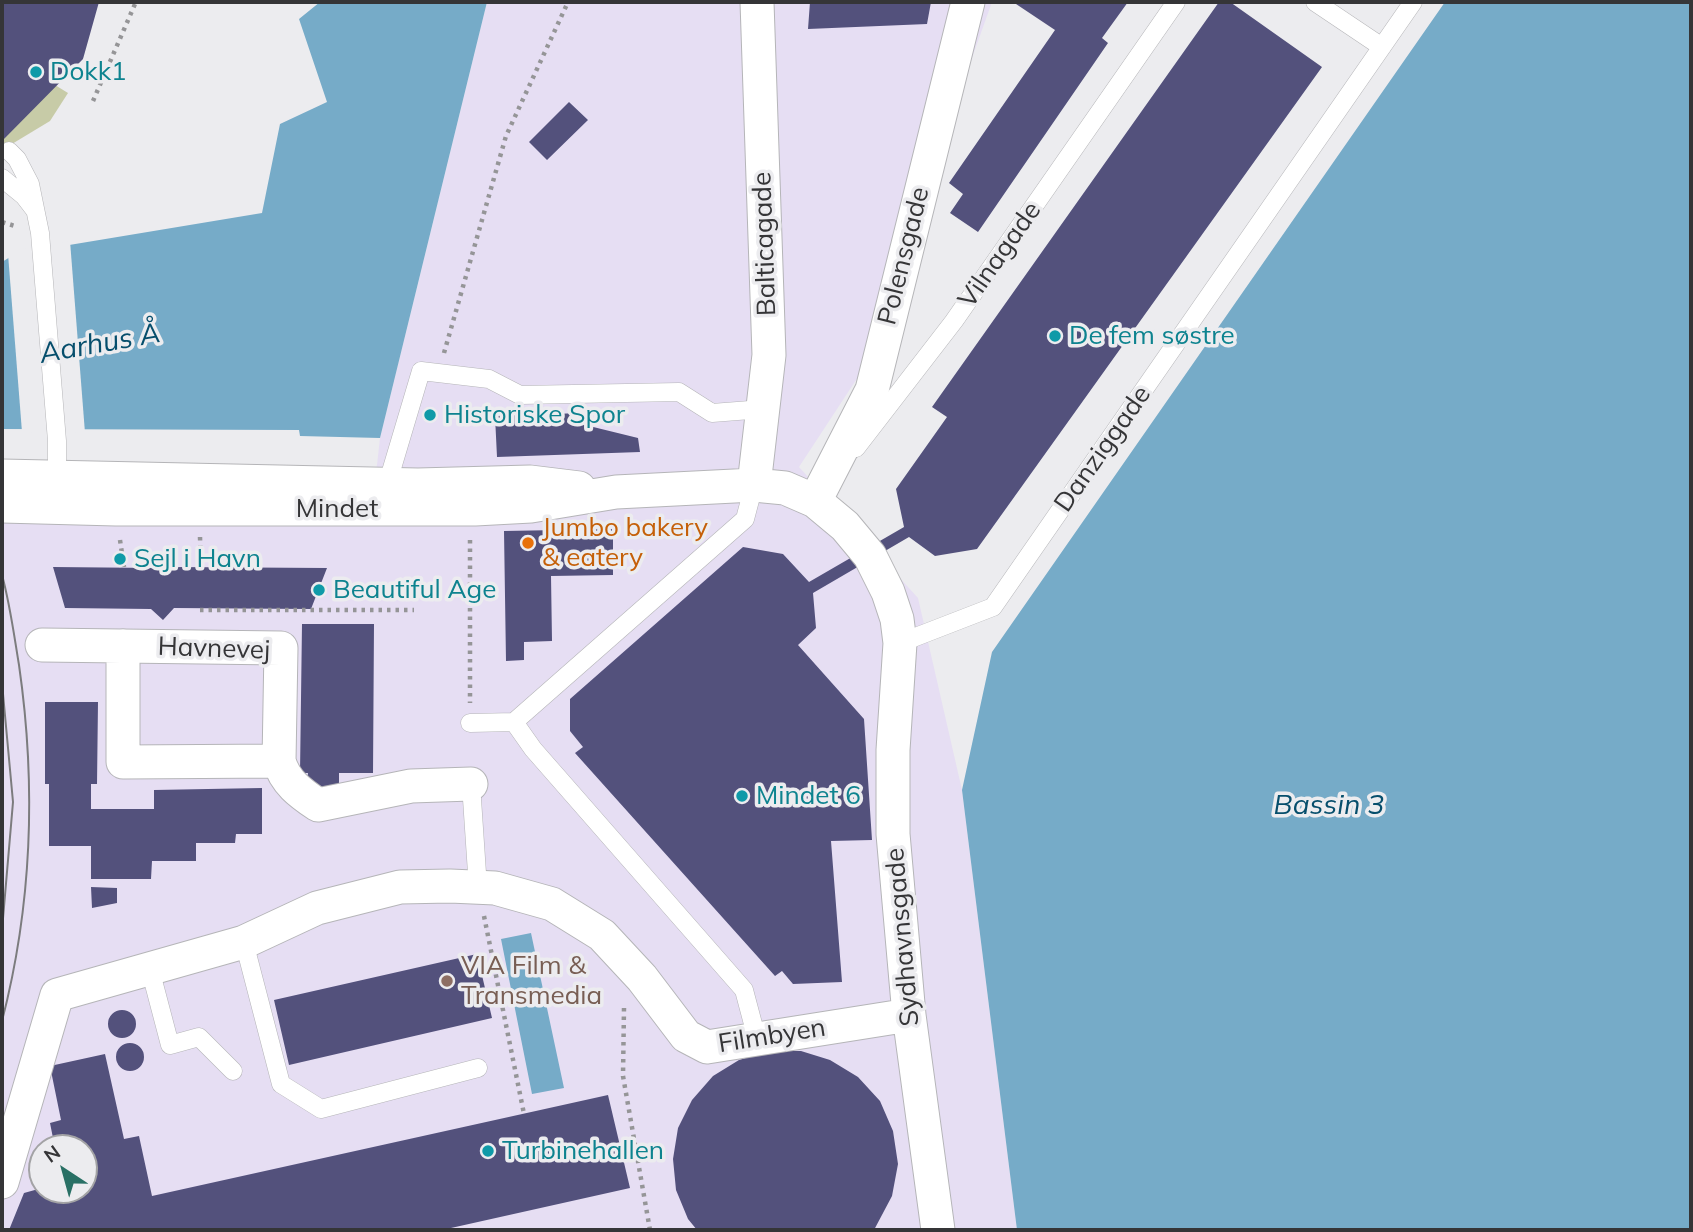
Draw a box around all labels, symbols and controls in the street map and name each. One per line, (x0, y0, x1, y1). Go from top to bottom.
place label: Dokk1 (50, 56, 127, 88)
marker: Dokk1 (28, 64, 44, 80)
street label: Balticagade (747, 171, 783, 317)
street label: Polensgade (872, 184, 936, 328)
street label: Vilnagade (952, 196, 1048, 314)
water label: Aarhus Å (37, 317, 163, 371)
place label: De fem søstre (1069, 320, 1235, 352)
marker: De fem søstre (1047, 328, 1063, 344)
street label: Danziggade (1048, 380, 1158, 518)
place label: Historiske Spor (444, 399, 625, 431)
marker: Historiske Spor (422, 407, 438, 423)
street label: Mindet (296, 493, 378, 525)
place label: Jumbo bakery & eatery (542, 512, 708, 574)
marker: Jumbo bakery & eatery (520, 535, 536, 551)
place label: Sejl i Havn (134, 543, 261, 575)
marker: Sejl i Havn (112, 551, 128, 567)
place label: Beautiful Age (333, 574, 496, 606)
marker: Beautiful Age (311, 582, 327, 598)
street label: Havnevej (157, 631, 271, 667)
place label: Mindet 6 (756, 780, 861, 812)
marker: Mindet 6 (734, 788, 750, 804)
water label: Bassin 3 (1274, 789, 1384, 823)
street label: Sydhavnsgade (880, 847, 926, 1027)
place label: VIA Film & Transmedia (461, 950, 602, 1012)
marker: VIA Film & Transmedia (439, 973, 455, 989)
street label: Filmbyen (716, 1012, 828, 1060)
north arrow (28, 1134, 98, 1204)
place label: Turbinehallen (502, 1135, 664, 1167)
text: N (39, 1140, 65, 1168)
marker: Turbinehallen (480, 1143, 496, 1159)

